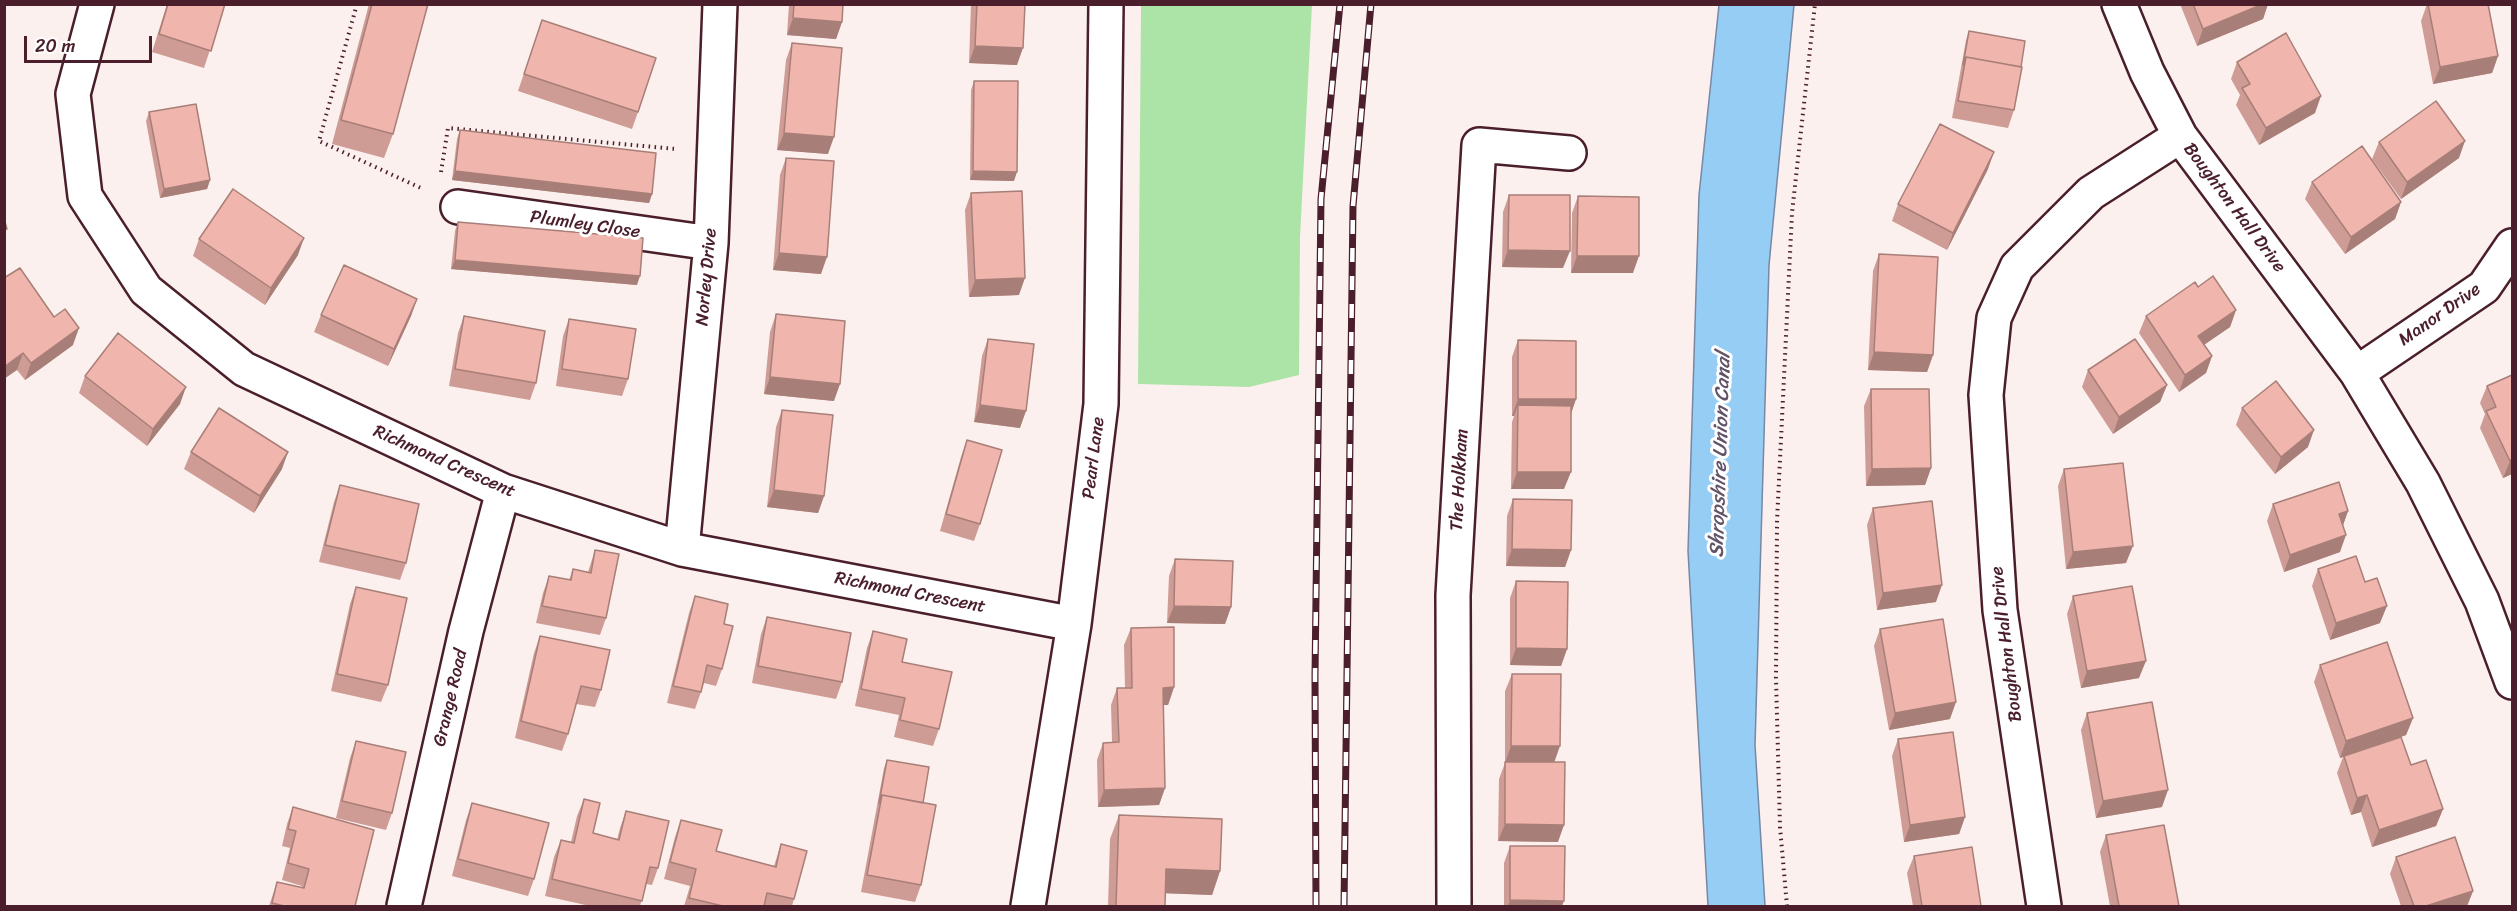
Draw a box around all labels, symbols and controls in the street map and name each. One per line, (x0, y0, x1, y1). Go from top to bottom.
scale bar (27, 24, 154, 62)
text: 20 m (35, 30, 75, 62)
street label: Boughton Hall Drive (2178, 139, 2290, 277)
street label: Plumley Close (529, 207, 641, 243)
street label: Norley Drive (692, 227, 722, 327)
street label: Manor Drive (2395, 279, 2485, 351)
water label: Shropshire Union Canal (1705, 352, 1737, 558)
street label: Pearl Lane (1078, 416, 1110, 500)
street label: Richmond Crescent (370, 421, 518, 503)
street label: The Holkham (1447, 428, 1473, 532)
street label: Boughton Hall Drive (1987, 565, 2027, 723)
street label: Richmond Crescent (833, 568, 987, 618)
street label: Grange Road (429, 647, 473, 749)

